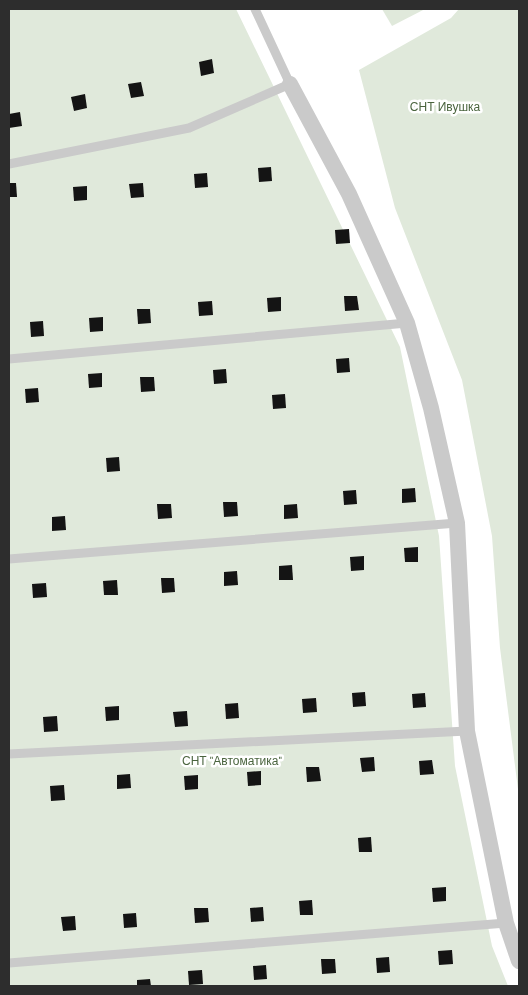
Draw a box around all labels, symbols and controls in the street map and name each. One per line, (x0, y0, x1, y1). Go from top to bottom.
park label: СНТ Ивушка (410, 99, 481, 115)
park label: СНТ "Автоматика" (182, 753, 283, 769)

